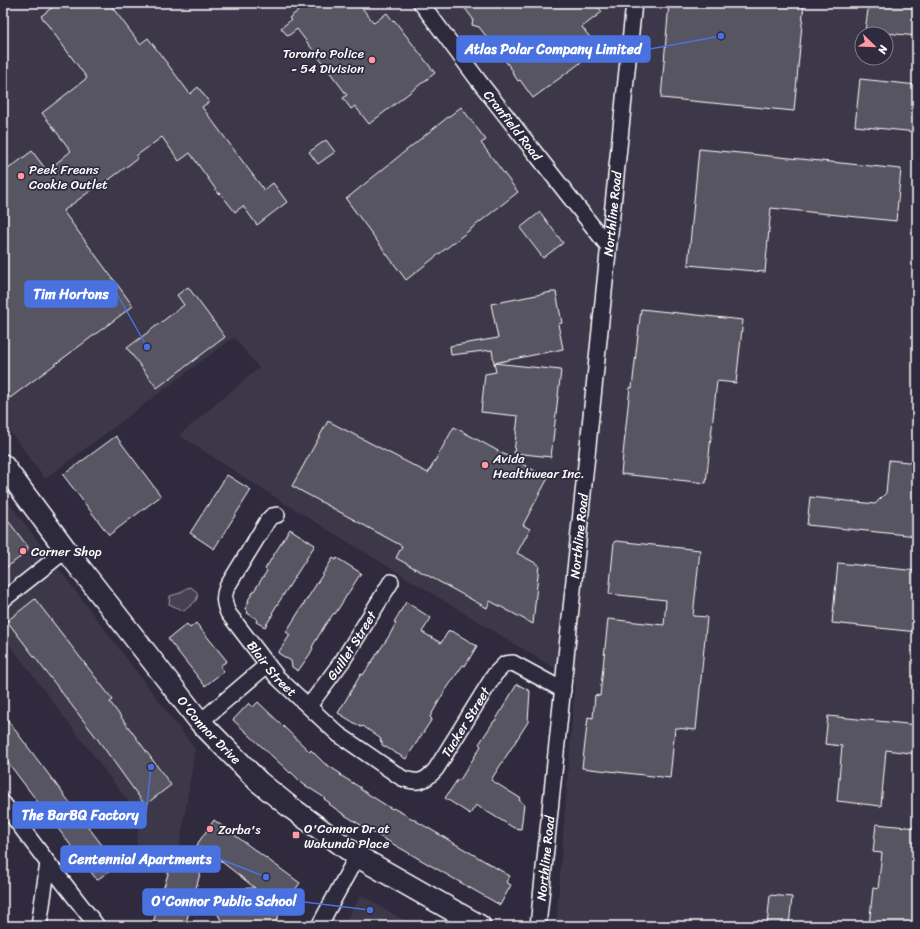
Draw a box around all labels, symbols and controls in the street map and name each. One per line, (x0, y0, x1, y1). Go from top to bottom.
north arrow (854, 26, 894, 66)
callout: Atlas Polar Company Limited (457, 36, 650, 62)
text: Atlas Polar Company Limited (464, 37, 643, 62)
place label: Toronto Police - 54 Division (283, 42, 364, 80)
text: N (872, 42, 893, 57)
marker: Toronto Police - 54 Division (367, 55, 377, 65)
street label: Cranfield Road (478, 85, 549, 167)
place label: Peek Freans Cookie Outlet (29, 158, 108, 196)
street label: Northline Road (597, 169, 629, 258)
marker: Peek Freans Cookie Outlet (16, 171, 26, 181)
callout: Tim Hortons (25, 281, 117, 307)
text: Tim Hortons (33, 282, 109, 307)
place label: Avida Healthwear Inc. (492, 447, 585, 485)
marker: Avida Healthwear Inc. (480, 460, 490, 470)
street label: Northline Road (563, 491, 595, 580)
place label: Corner Shop (31, 540, 102, 563)
marker: Corner Shop (18, 546, 28, 556)
street label: Guillet Street (321, 606, 383, 685)
street label: Blair Street (241, 636, 303, 703)
street label: Tucker Street (435, 682, 497, 762)
street label: O'Connor Drive (171, 691, 247, 770)
callout: The BarBQ Factory (13, 802, 146, 828)
text: The BarBQ Factory (21, 803, 139, 828)
street label: Northline Road (530, 814, 562, 902)
place label: O'Connor Dr at Wakunda Place (304, 817, 390, 855)
place label: Zorba's (218, 818, 261, 841)
marker: Zorba's (205, 824, 215, 834)
marker: O'Connor Dr at Wakunda Place (291, 830, 301, 840)
callout: Centennial Apartments (61, 846, 220, 872)
text: Centennial Apartments (68, 847, 212, 872)
callout: O'Connor Public School (143, 889, 304, 915)
text: O'Connor Public School (150, 889, 298, 914)

